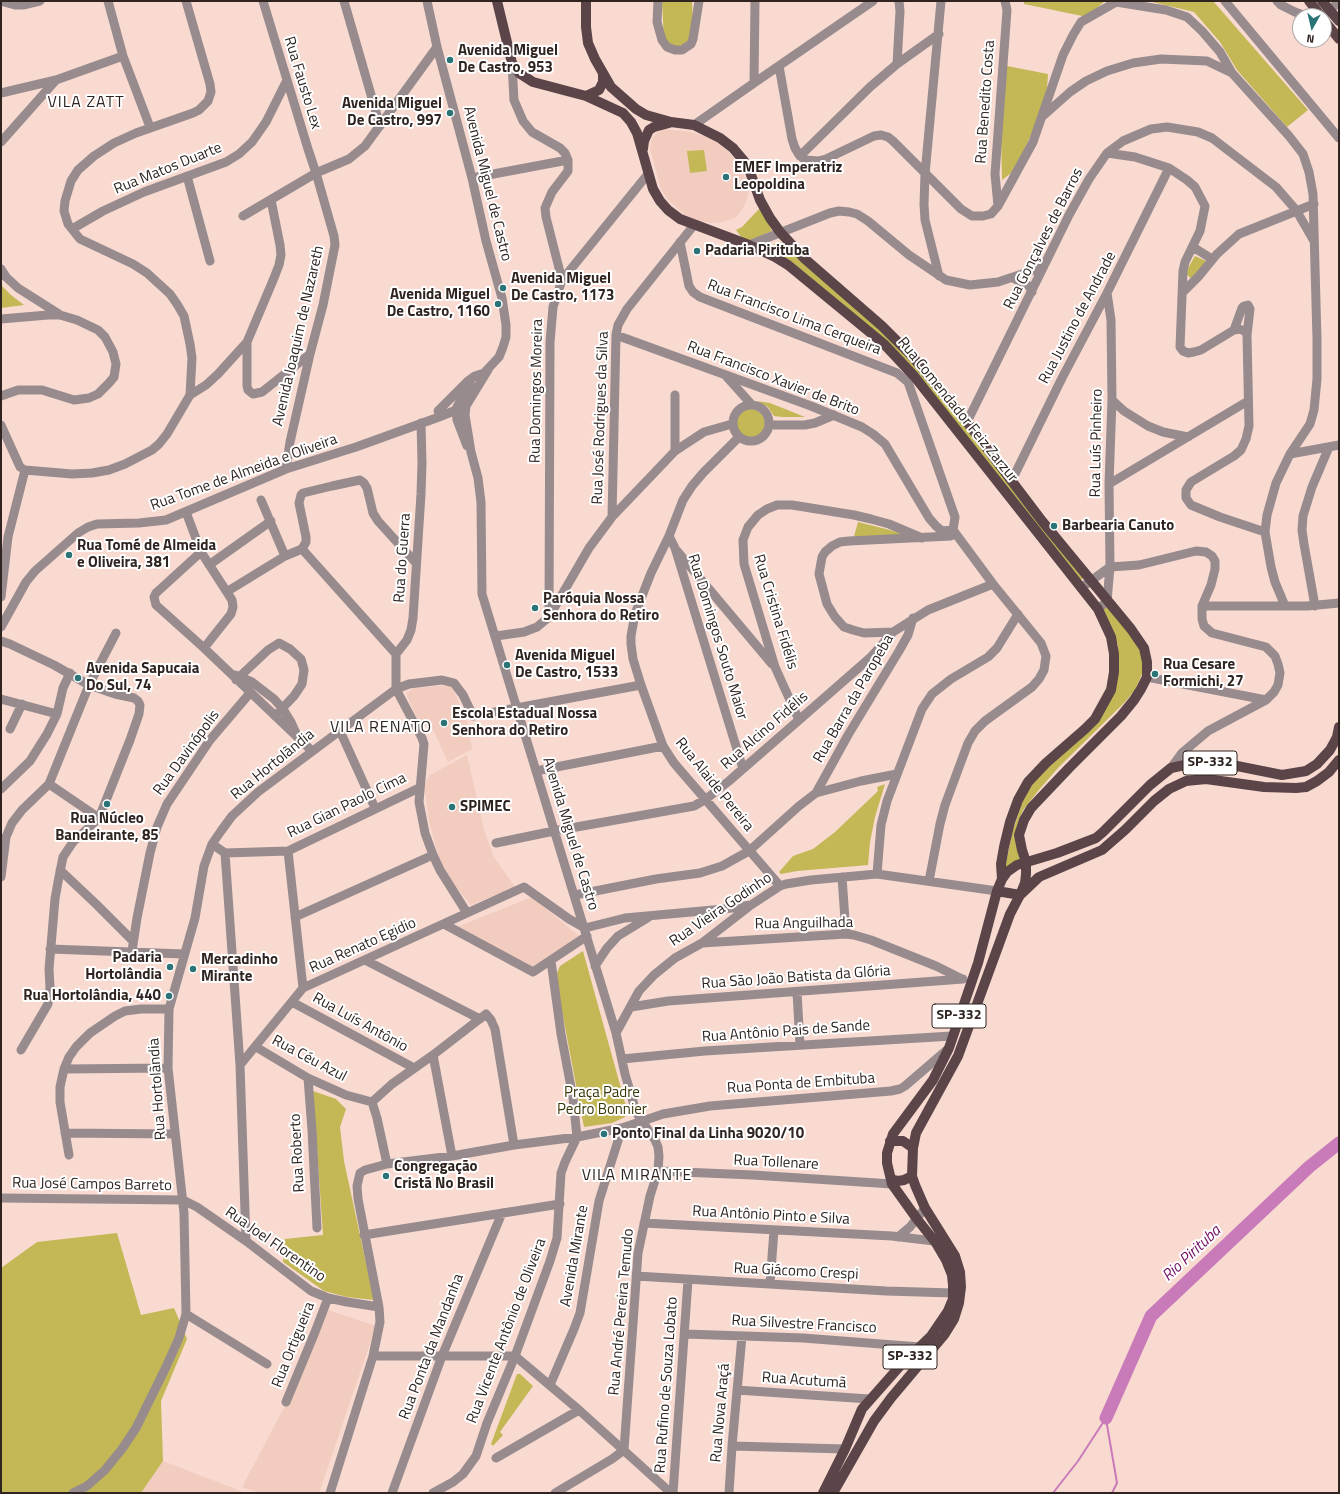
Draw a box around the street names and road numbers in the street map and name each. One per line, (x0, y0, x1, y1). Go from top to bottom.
street label: Rua Fausto Lex (279, 35, 325, 131)
street label: Rua Benedito Costa (973, 40, 999, 164)
street label: Avenida Miguel de Castro (459, 105, 515, 263)
street label: Rua Matos Duarte (111, 139, 225, 199)
street label: Rua Gonçalves de Barros (1000, 165, 1088, 313)
street label: Avenida Joaquim de Nazareth (269, 244, 329, 428)
street label: Rua Justino de Andrade (1036, 249, 1120, 387)
street label: Rua Francisco Lima Cerqueira (705, 277, 883, 359)
street label: Rua Domingos Moreira (527, 319, 547, 463)
street label: Rua José Rodrigues da Silva (589, 331, 613, 505)
street label: Rua Comendador Feiz Zarzur (893, 334, 1021, 486)
street label: Rua Francisco Xavier de Brito (684, 338, 862, 420)
street label: Rua Luís Pinheiro (1087, 388, 1107, 498)
street label: Rua Tome de Almeida e Oliveira (148, 431, 340, 515)
street label: Rua do Guerra (391, 513, 415, 603)
street label: Rua Domingos Souto Maior (683, 552, 751, 722)
street label: Rua Cristina Fidélis (749, 552, 801, 672)
street label: Rua Barra da Paropeba (810, 632, 898, 766)
street label: Rua Alcino Fidélis (718, 688, 812, 774)
street label: Rua Davinópolis (150, 707, 224, 799)
street label: Rua Hortolãndia (228, 726, 318, 804)
street label: Rua Alaide Pereira (671, 735, 757, 835)
road number: SP-332 (1183, 751, 1237, 775)
street label: Avenida Miguel de Castro (538, 755, 602, 913)
street label: Rua Gian Paolo Cima (285, 769, 409, 843)
street label: Rua Vieira Godinho (667, 869, 775, 951)
street label: Rua Renato Egidio (307, 914, 419, 978)
street label: Rua Anguilhada (755, 914, 853, 934)
street label: Rua São João Batista da Glória (701, 962, 891, 994)
street label: Rua Luís Antônio (309, 989, 411, 1057)
road number: SP-332 (932, 1004, 986, 1028)
street label: Rua Antônio Pais de Sande (701, 1017, 871, 1047)
street label: Rua Céu Azul (269, 1032, 349, 1086)
street label: Rua Hortolãndia (145, 1037, 171, 1141)
street label: Rua Ponta de Embituba (726, 1070, 876, 1098)
street label: Rua Roberto (287, 1113, 309, 1193)
street label: Rua Tollenare (733, 1152, 819, 1174)
street label: Rua José Campos Barreto (12, 1175, 172, 1195)
street label: Rua Antônio Pinto e Silva (692, 1203, 850, 1229)
street label: Rua Joel Florentino (221, 1204, 329, 1286)
street label: Avenida Mirante (557, 1204, 593, 1308)
street label: Rua André Pereira Temudo (606, 1228, 638, 1396)
street label: Rua Vicente Antônio de Oliveira (463, 1236, 551, 1426)
street label: Rua Giácomo Crespi (733, 1260, 859, 1284)
street label: Rua Ponta da Mandanha (396, 1272, 468, 1422)
street label: Rua Rufino de Souza Lobato (652, 1296, 682, 1474)
street label: Rua Ortigueira (269, 1300, 319, 1390)
street label: Rua Silvestre Francisco (731, 1312, 877, 1338)
road number: SP-332 (883, 1345, 937, 1369)
street label: Rua Nova Araçá (708, 1363, 734, 1463)
street label: Rua Acutumã (761, 1369, 847, 1393)

